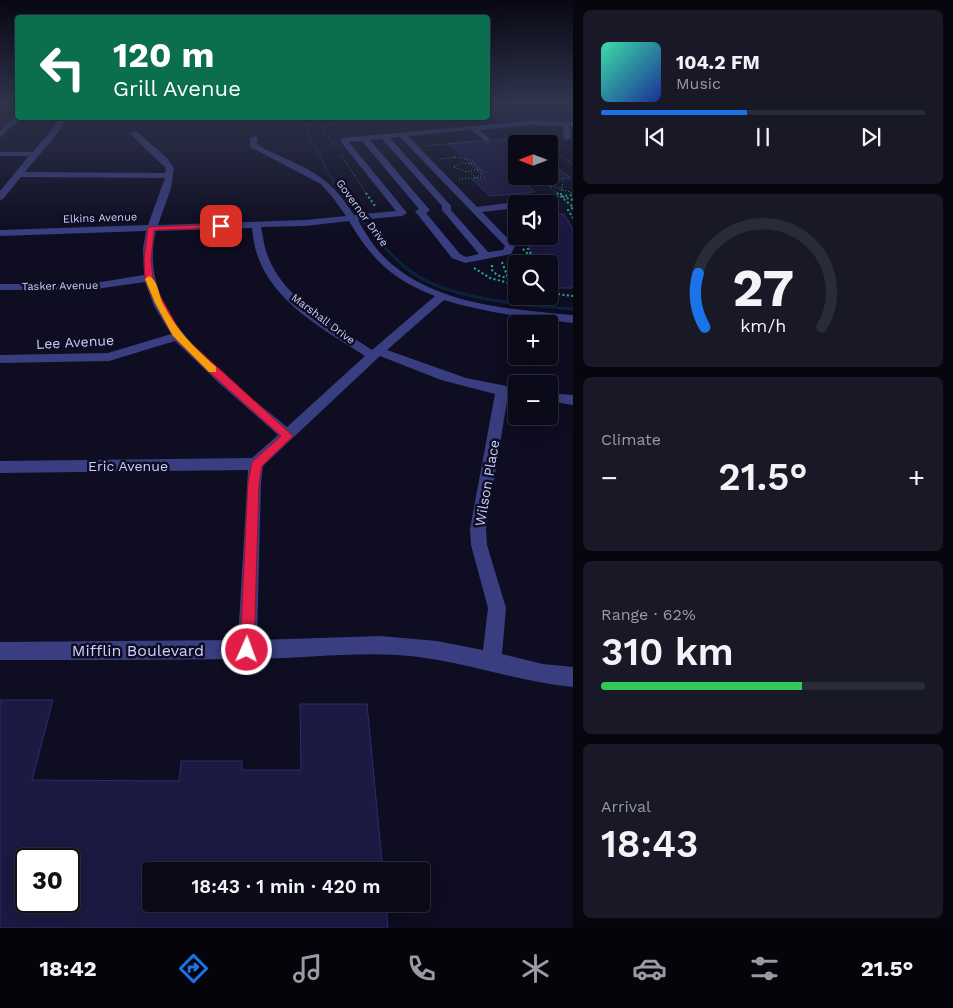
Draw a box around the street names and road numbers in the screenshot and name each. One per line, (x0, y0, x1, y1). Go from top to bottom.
street label: Governor Drive (333, 177, 391, 249)
street label: Elkins Avenue (63, 210, 137, 226)
street label: Tasker Avenue (22, 279, 98, 293)
street label: Marshall Drive (289, 291, 357, 347)
street label: Lee Avenue (36, 332, 114, 352)
street label: Wilson Place (472, 439, 502, 527)
street label: Eric Avenue (88, 458, 168, 474)
street label: Mifflin Boulevard (72, 641, 204, 660)

